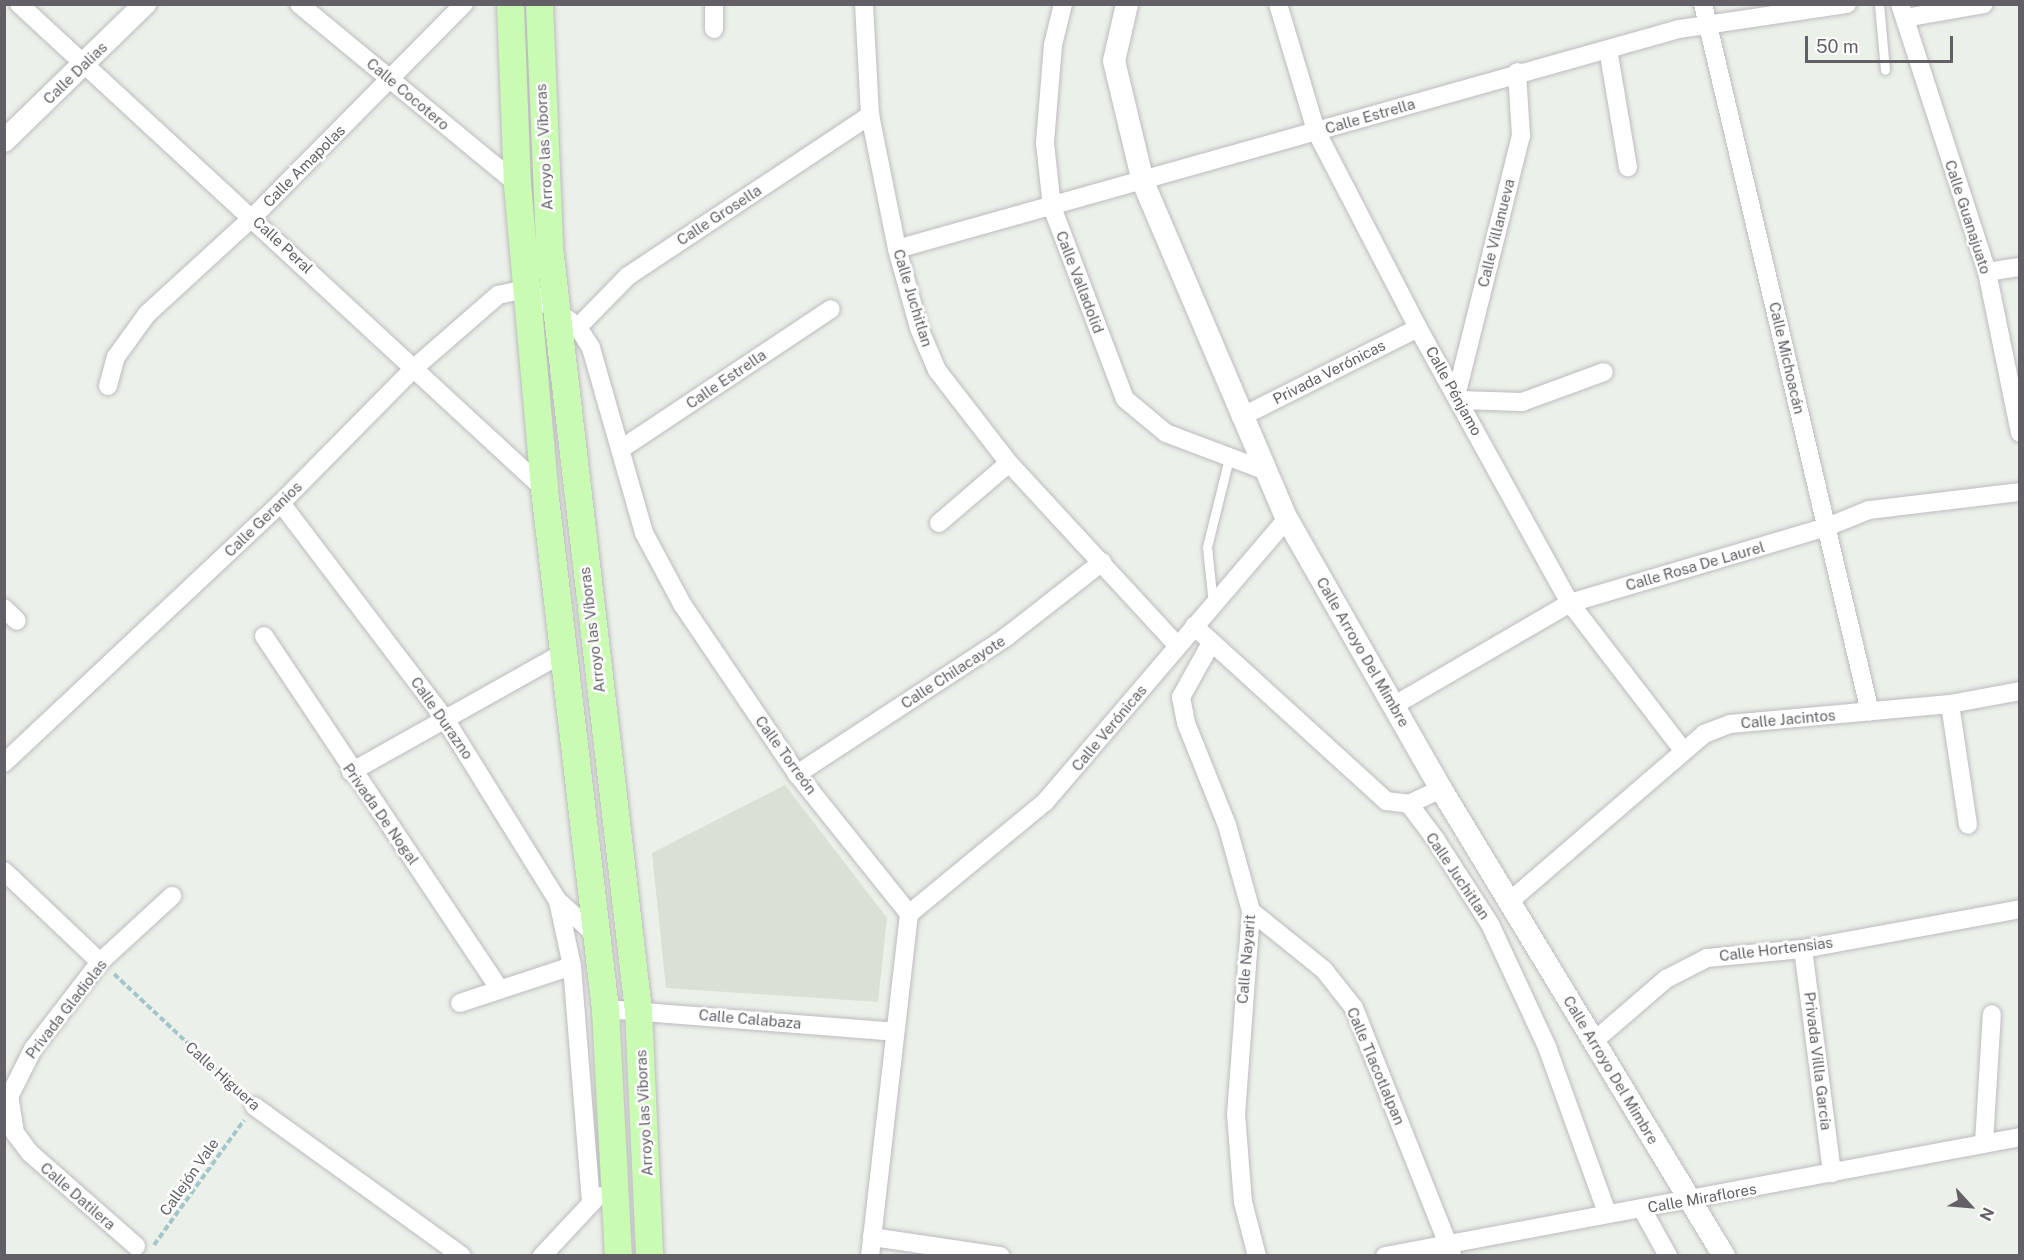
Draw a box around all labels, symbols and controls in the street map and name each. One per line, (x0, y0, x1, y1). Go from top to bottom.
scale bar (1808, 24, 1956, 62)
text: 50 m (1816, 36, 1859, 57)
street label: Calle Dalias (39, 38, 111, 108)
street label: Calle Cocotero (363, 54, 453, 134)
street label: Arroyo las Víboras (532, 83, 556, 211)
street label: Calle Estrella (1323, 95, 1417, 137)
street label: Calle Amapolas (259, 121, 349, 211)
street label: Calle Guanajuato (1941, 158, 1995, 276)
street label: Calle Villanueva (1474, 177, 1518, 289)
street label: Calle Grosella (673, 181, 765, 249)
street label: Calle Peral (249, 213, 317, 277)
street label: Calle Valladolid (1052, 228, 1108, 336)
street label: Calle Juchitlan (890, 247, 936, 349)
street label: Calle Michoacán (1765, 300, 1809, 416)
street label: Privada Verónicas (1270, 336, 1388, 408)
street label: Calle Pénjamo (1422, 343, 1486, 439)
street label: Calle Estrella (682, 346, 770, 412)
street label: Calle Geranios (220, 477, 306, 561)
street label: Calle Rosa De Laurel (1623, 538, 1767, 594)
street label: Arroyo las Víboras (575, 566, 609, 694)
street label: Calle Arroyo Del Mimbre (1313, 574, 1413, 730)
street label: Calle Chilacayote (897, 632, 1009, 712)
street label: Calle Durazno (407, 673, 477, 763)
street label: Calle Verónicas (1068, 681, 1150, 775)
street label: Calle Jacintos (1740, 706, 1836, 732)
street label: Calle Torreón (751, 712, 821, 798)
street label: Privada De Nogal (339, 760, 423, 868)
street label: Calle Juchitlan (1422, 829, 1494, 923)
street label: Calle Nayarit (1233, 913, 1259, 1005)
street label: Calle Hortensias (1718, 933, 1834, 965)
street label: Privada Gladiolas (22, 956, 110, 1062)
street label: Privada Villla García (1801, 991, 1835, 1131)
street label: Calle Arroyo Del Mimbre (1559, 992, 1663, 1148)
street label: Calle Tlacotlalpan (1343, 1005, 1409, 1127)
street label: Calle Calabaza (698, 1006, 802, 1032)
street label: Calle Higuera (182, 1038, 264, 1114)
street label: Arroyo las Víboras (632, 1049, 656, 1177)
street label: Callejón Vale (156, 1135, 222, 1219)
street label: Calle Datilera (37, 1158, 119, 1234)
north arrow (1940, 1176, 2000, 1236)
street label: Calle Miraflores (1646, 1180, 1758, 1216)
text: N (1975, 1204, 1998, 1224)

